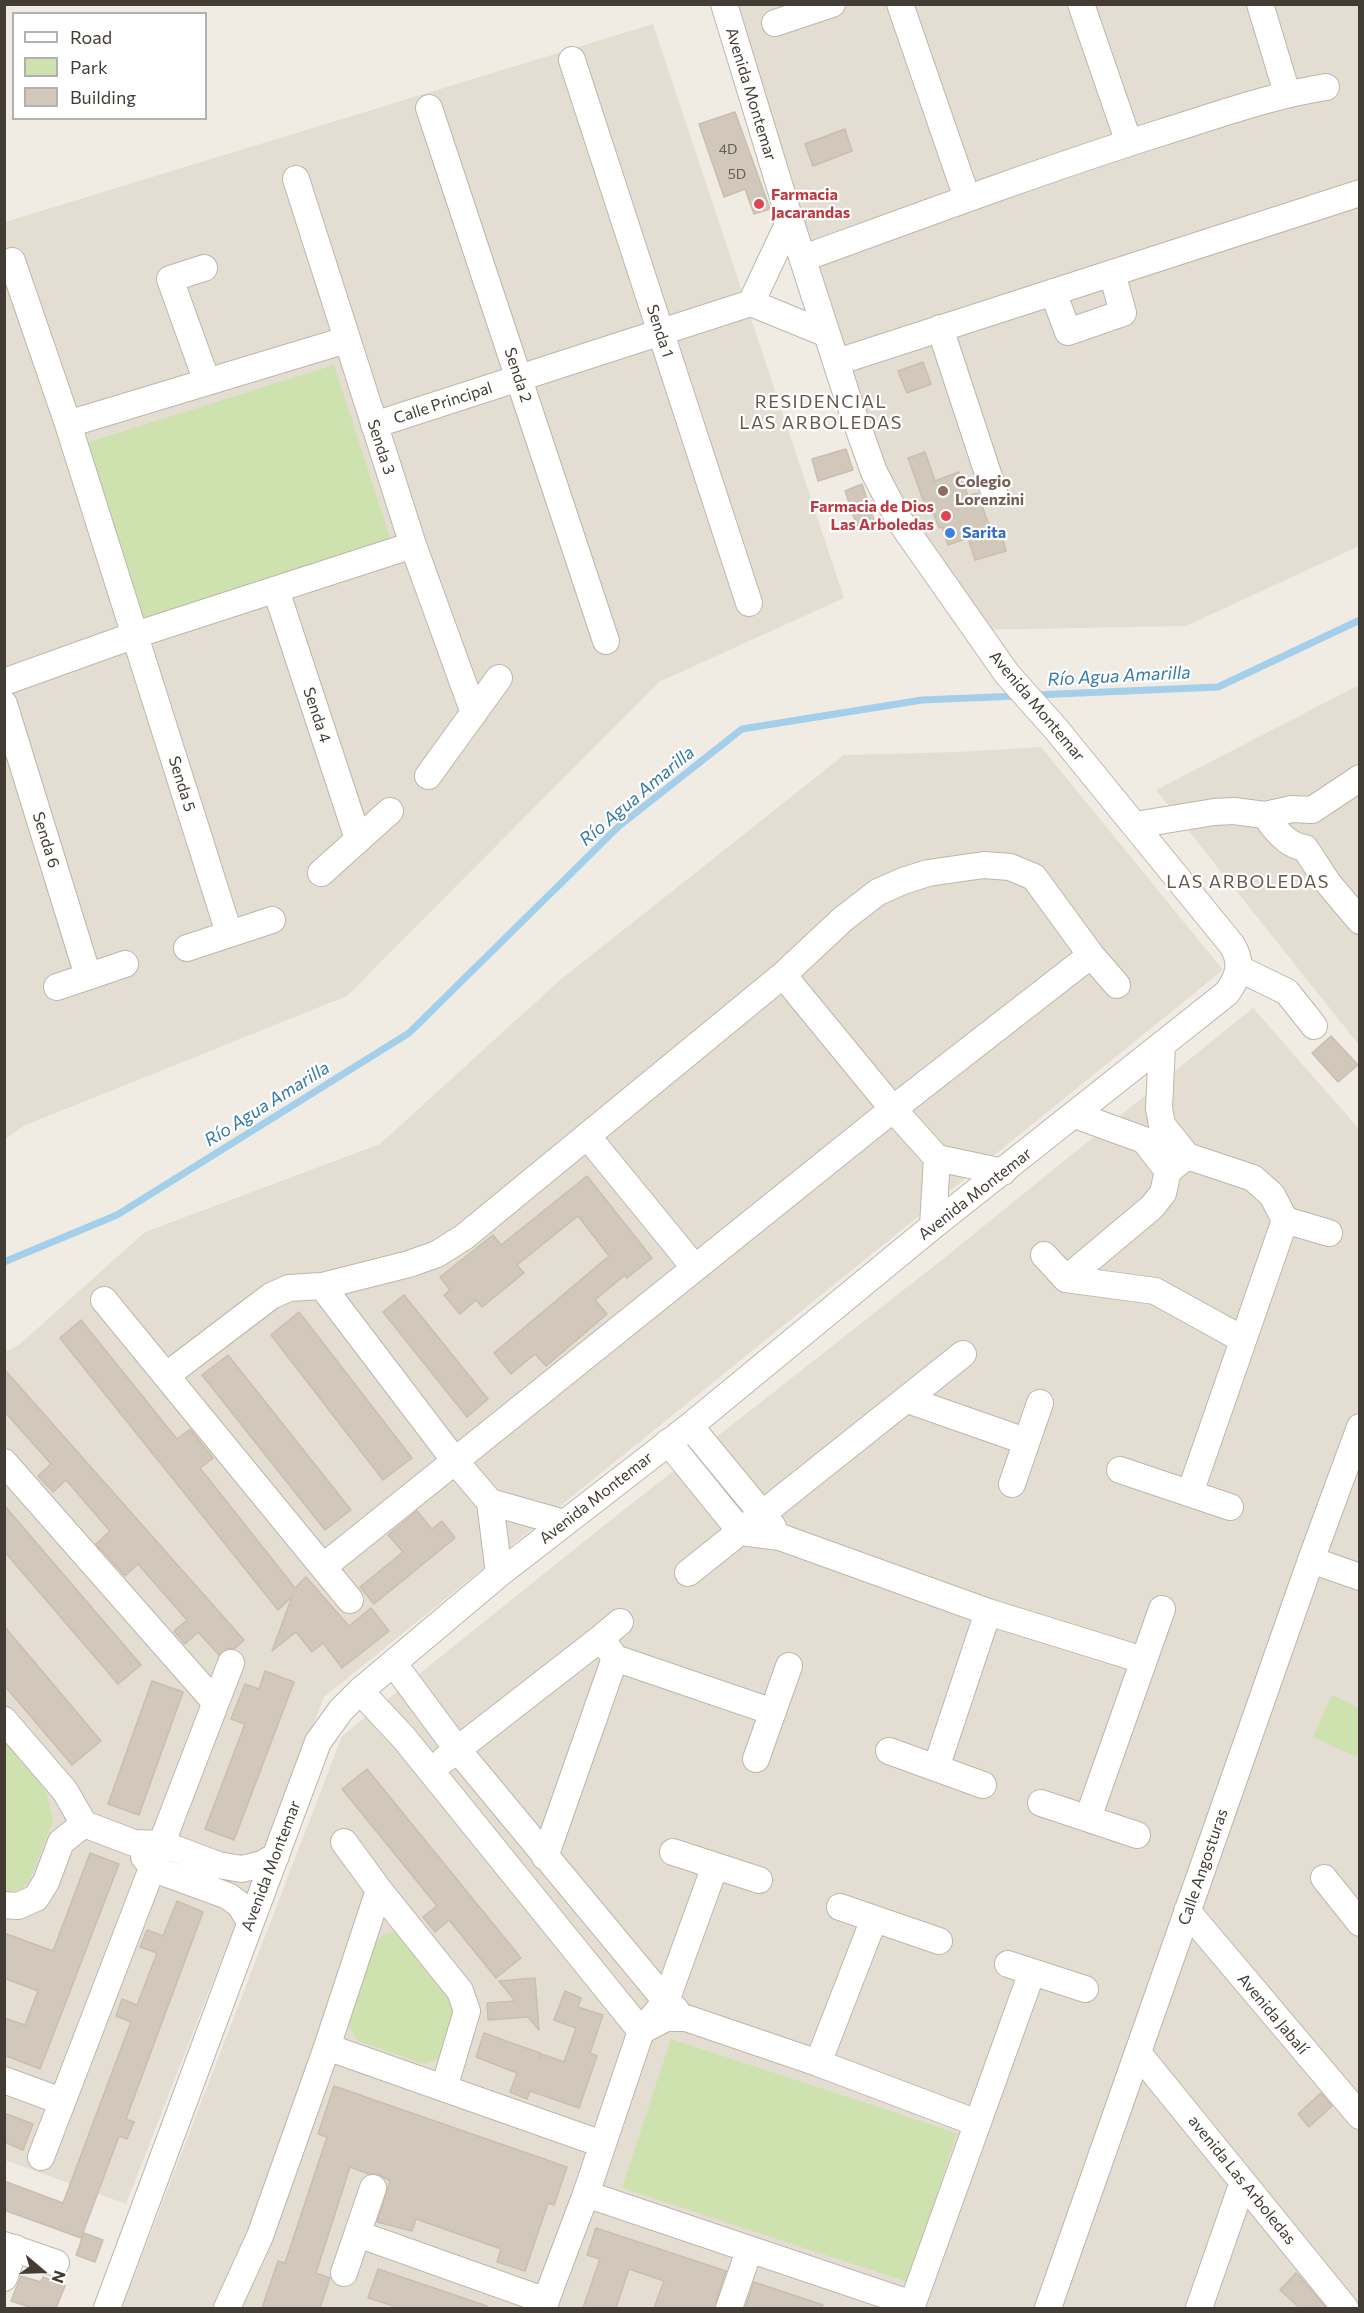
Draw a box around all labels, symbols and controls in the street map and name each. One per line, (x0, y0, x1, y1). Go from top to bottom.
legend (12, 12, 207, 120)
street label: Avenida Montemar (722, 25, 780, 163)
text: Road (70, 26, 112, 48)
text: Park (70, 56, 108, 78)
text: Building (70, 86, 136, 108)
house number: 4D (719, 141, 737, 157)
house number: 5D (728, 166, 746, 182)
place label: Farmacia Jacarandas (771, 185, 850, 223)
marker: Farmacia Jacarandas (752, 197, 766, 211)
street label: Senda 1 (642, 302, 678, 360)
street label: Senda 2 (500, 345, 536, 405)
street label: Calle Principal (391, 378, 495, 428)
district label: RESIDENCIAL LAS ARBOLEDAS (739, 391, 903, 434)
street label: Senda 3 (363, 417, 399, 477)
place label: Colegio Lorenzini (955, 472, 1024, 510)
marker: Colegio Lorenzini (936, 484, 950, 498)
place label: Farmacia de Dios Las Arboledas (810, 497, 934, 535)
marker: Farmacia de Dios Las Arboledas (939, 509, 953, 523)
place label: Sarita (962, 523, 1006, 543)
marker: Sarita (943, 526, 957, 540)
street label: Avenida Montemar (985, 647, 1089, 765)
water label: Río Agua Amarilla (1047, 661, 1191, 691)
street label: Senda 4 (299, 685, 335, 745)
water label: Río Agua Amarilla (575, 742, 699, 850)
street label: Senda 5 (165, 754, 199, 814)
street label: Senda 6 (28, 810, 64, 870)
district label: LAS ARBOLEDAS (1166, 871, 1330, 893)
water label: Río Agua Amarilla (200, 1057, 334, 1151)
street label: Avenida Montemar (915, 1144, 1035, 1244)
street label: Avenida Montemar (536, 1448, 656, 1548)
street label: Avenida Montemar (237, 1798, 305, 1934)
street label: Calle Angosturas (1174, 1806, 1232, 1928)
street label: Avenida Jabalí (1234, 1970, 1312, 2058)
street label: avenida Las Arboledas (1184, 2112, 1300, 2248)
north arrow (12, 2241, 72, 2301)
text: N (49, 2268, 70, 2286)

